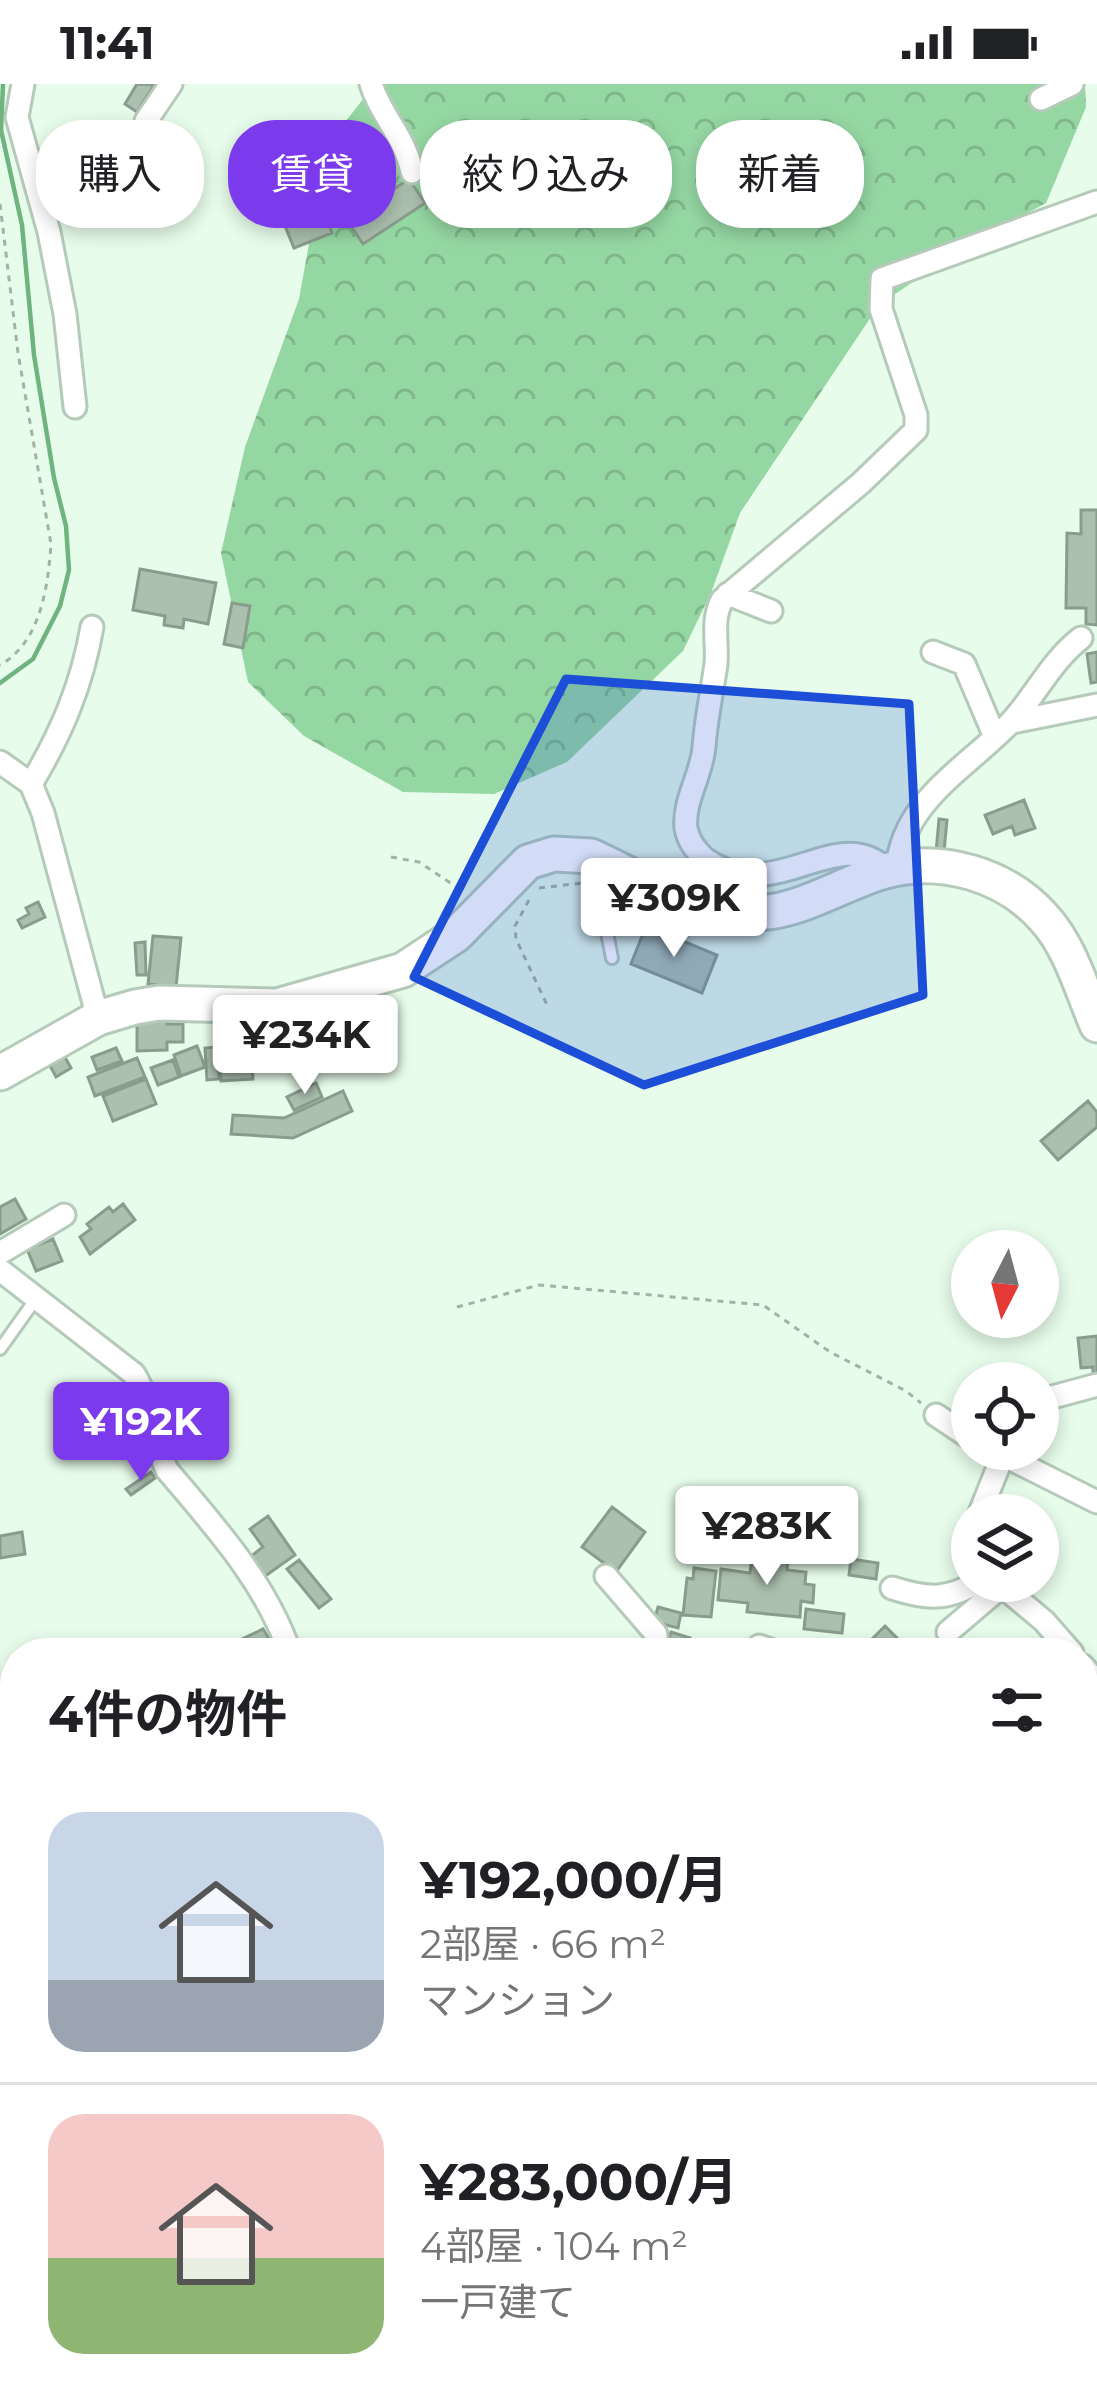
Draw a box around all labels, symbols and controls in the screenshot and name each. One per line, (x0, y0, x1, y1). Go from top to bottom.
text: 11:41 (60, 15, 155, 70)
chip: 購入 (36, 120, 204, 228)
chip: 賃貸 (228, 120, 396, 228)
chip: 絞り込み (420, 120, 672, 228)
chip: 新着 (696, 120, 864, 228)
pin: ¥309K (590, 858, 758, 960)
text: ¥309K (608, 873, 740, 921)
pin: ¥234K (221, 995, 389, 1097)
text: ¥234K (240, 1010, 370, 1058)
north arrow (951, 1230, 1059, 1338)
map controls (951, 1230, 1059, 1602)
button: locate (951, 1362, 1059, 1470)
pin: ¥192K (57, 1382, 225, 1484)
text: ¥192K (80, 1397, 202, 1445)
pin: ¥283K (683, 1486, 851, 1588)
button: layers (951, 1494, 1059, 1602)
text: ¥283K (702, 1501, 832, 1549)
icon: filters (984, 1677, 1050, 1743)
text: 4件の物件 (48, 1683, 287, 1745)
text: ¥192,000/月 (420, 1849, 729, 1911)
icon: home (144, 1860, 288, 2004)
text: 2部屋 · 66 m² (420, 1920, 666, 1968)
text: マンション (420, 1976, 615, 2024)
text: ¥283,000/月 (420, 2151, 738, 2213)
icon: home (144, 2162, 288, 2306)
text: 4部屋 · 104 m² (420, 2222, 688, 2270)
text: 一戸建て (420, 2278, 576, 2326)

